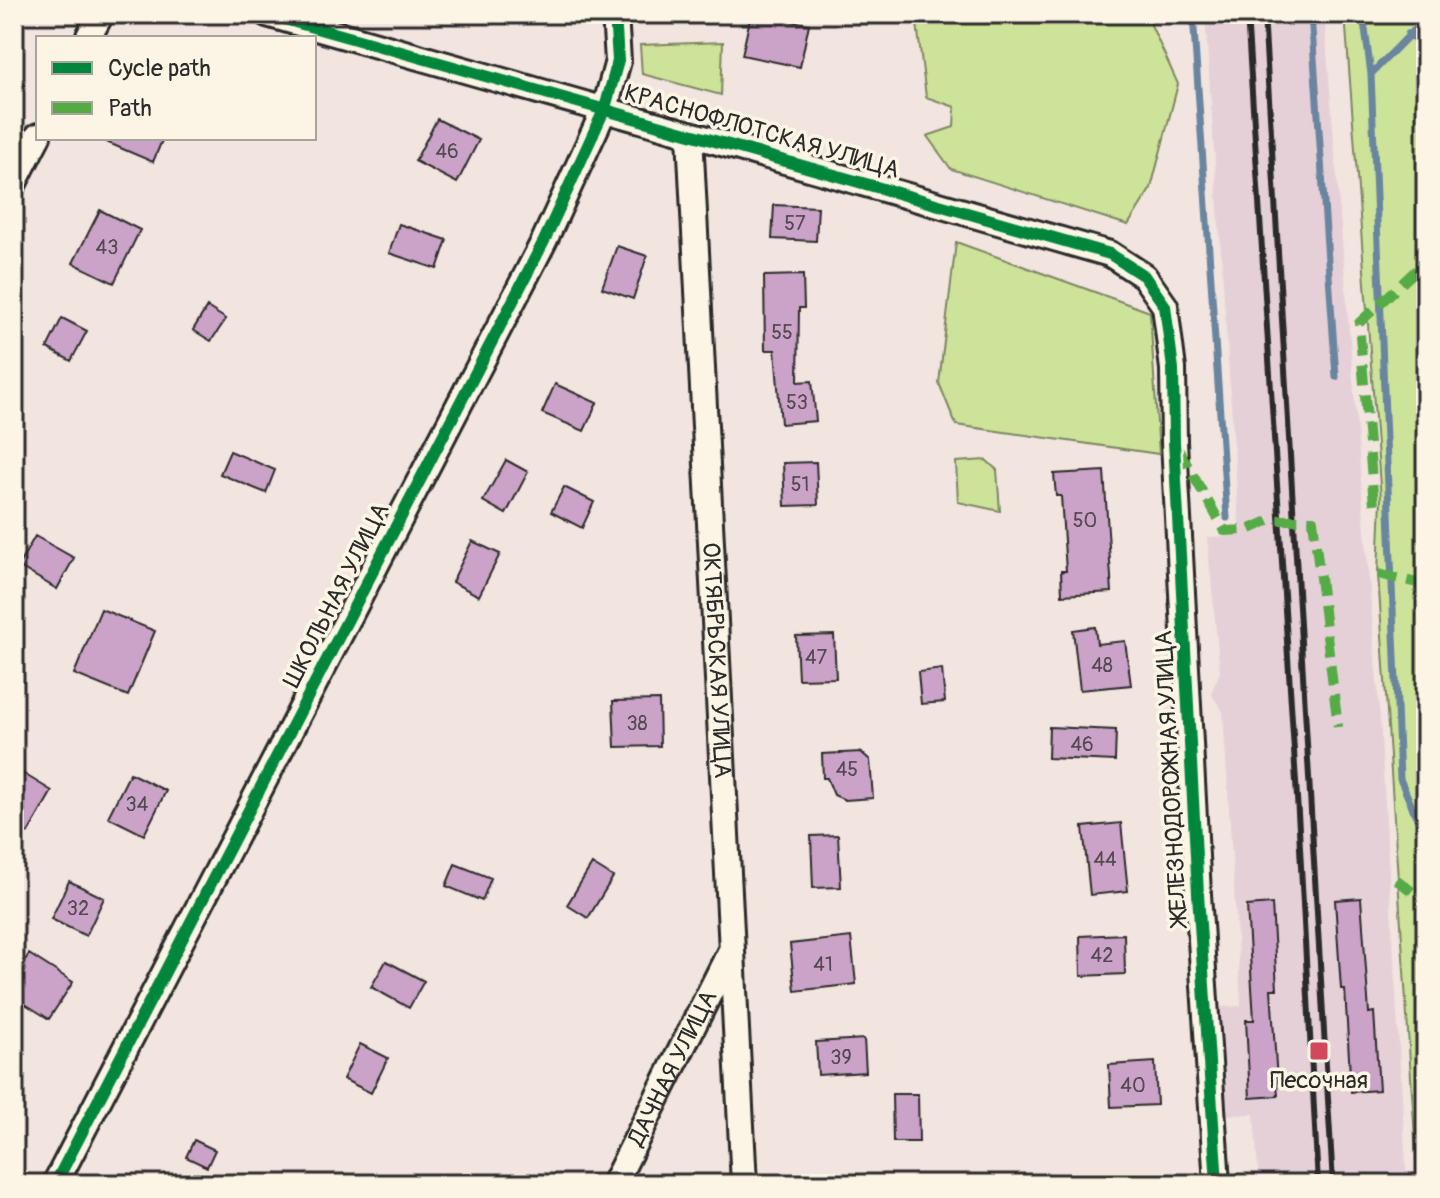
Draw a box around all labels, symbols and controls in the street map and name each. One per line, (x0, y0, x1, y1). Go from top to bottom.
legend (36, 36, 316, 140)
text: Cycle path (108, 54, 211, 83)
street label: КРАСНОФЛОТСКАЯ УЛИЦА (621, 78, 903, 185)
text: Path (108, 94, 152, 123)
house number: 46 (435, 139, 459, 164)
house number: 57 (784, 211, 806, 236)
house number: 43 (96, 235, 118, 260)
house number: 55 (771, 320, 793, 345)
house number: 53 (786, 390, 808, 415)
house number: 51 (791, 472, 809, 497)
street label: ШКОЛЬНАЯ УЛИЦА (277, 498, 395, 692)
house number: 50 (1073, 508, 1097, 533)
street label: ОКТЯБРЬСКАЯ УЛИЦА (696, 542, 737, 779)
street label: ЖЕЛЕЗНОДОРОЖНАЯ УЛИЦА (1149, 630, 1194, 930)
house number: 47 (805, 645, 828, 670)
house number: 48 (1091, 653, 1113, 678)
house number: 38 (626, 711, 648, 736)
house number: 46 (1070, 732, 1094, 757)
house number: 45 (836, 757, 858, 782)
house number: 34 (126, 792, 149, 817)
house number: 44 (1093, 847, 1117, 872)
house number: 32 (67, 896, 89, 921)
house number: 42 (1091, 943, 1113, 968)
house number: 41 (813, 952, 833, 977)
street label: ДАЧНАЯ УЛИЦА (621, 985, 724, 1151)
marker: Песочная (1308, 1040, 1330, 1062)
house number: 39 (830, 1045, 852, 1070)
place label: Песочная (1270, 1066, 1368, 1095)
house number: 40 (1120, 1073, 1146, 1098)

